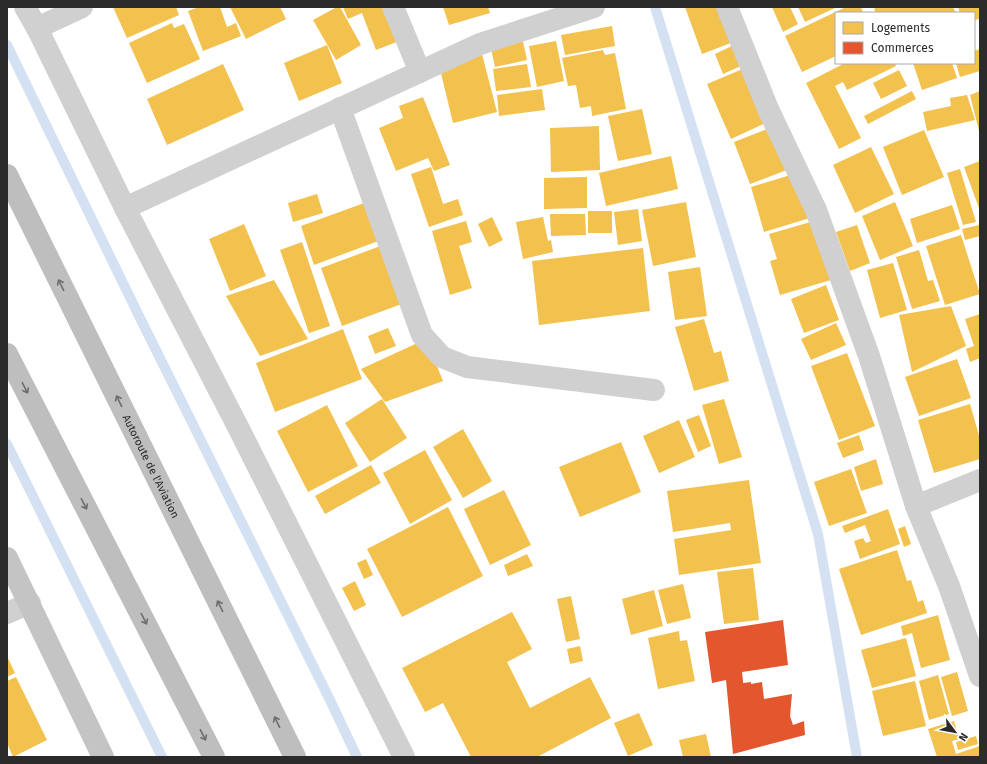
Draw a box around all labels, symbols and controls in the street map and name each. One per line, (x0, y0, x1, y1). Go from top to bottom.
legend (835, 12, 975, 64)
text: Logements (871, 21, 930, 35)
text: Commerces (871, 41, 934, 55)
one-way arrow (57, 279, 64, 291)
one-way arrow (22, 382, 29, 394)
one-way arrow (115, 395, 122, 407)
street label: Autoroute de l'Aviation (120, 413, 182, 520)
one-way arrow (81, 498, 89, 510)
one-way arrow (216, 600, 223, 612)
one-way arrow (141, 613, 148, 625)
north arrow (935, 712, 975, 752)
one-way arrow (273, 716, 281, 728)
one-way arrow (200, 729, 207, 741)
text: N (956, 730, 971, 744)

